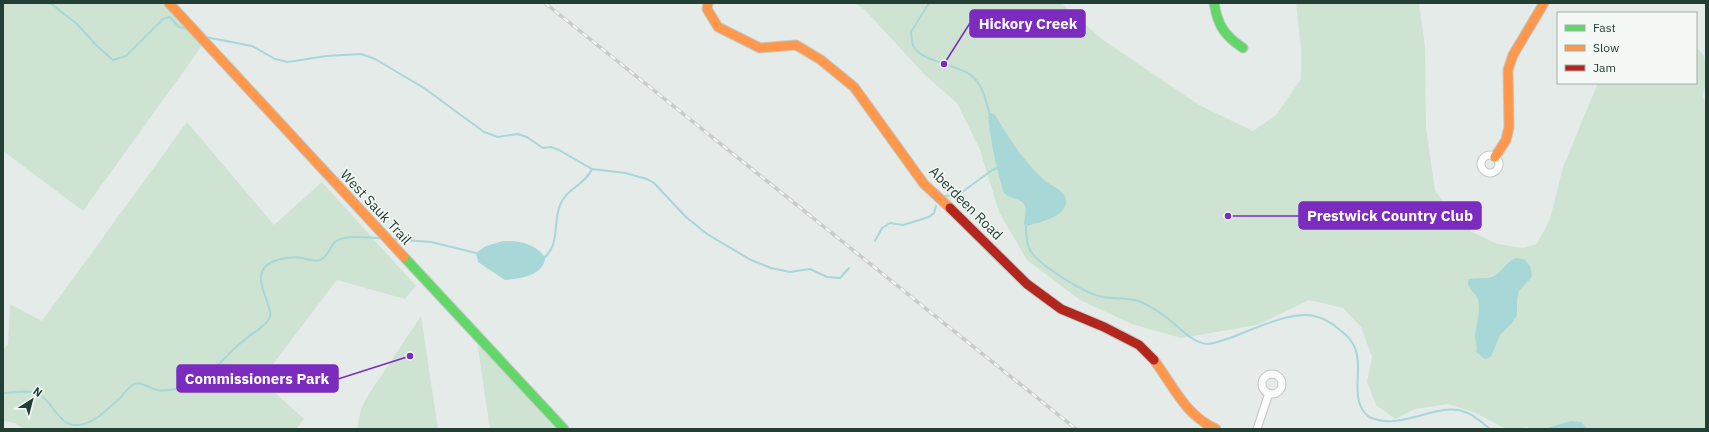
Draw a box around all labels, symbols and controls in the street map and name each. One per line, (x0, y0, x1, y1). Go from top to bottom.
callout: Hickory Creek (970, 10, 1085, 37)
legend (1557, 12, 1697, 84)
text: Hickory Creek (979, 14, 1078, 33)
text: Fast (1593, 20, 1616, 35)
text: Slow (1593, 40, 1619, 55)
text: Jam (1593, 60, 1616, 75)
street label: Aberdeen Road (925, 162, 1007, 244)
street label: West Sauk Trail (337, 166, 416, 249)
callout: Prestwick Country Club (1299, 202, 1481, 229)
text: Prestwick Country Club (1307, 206, 1473, 225)
callout: Commissioners Park (177, 365, 338, 392)
text: Commissioners Park (185, 369, 330, 388)
north arrow (12, 380, 52, 420)
text: N (31, 384, 45, 400)

